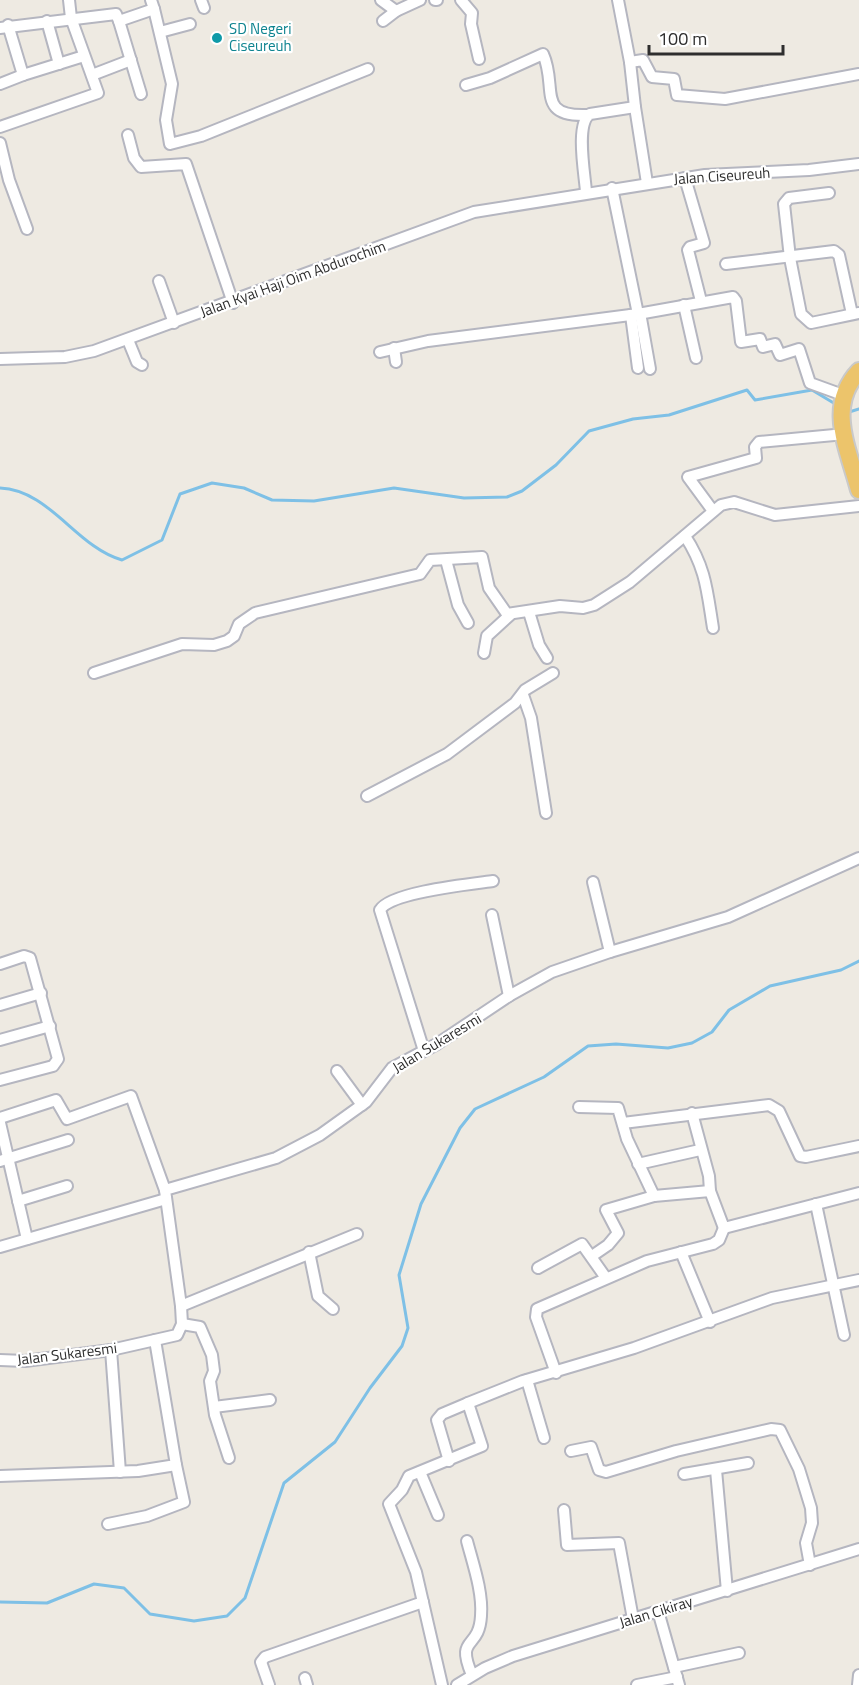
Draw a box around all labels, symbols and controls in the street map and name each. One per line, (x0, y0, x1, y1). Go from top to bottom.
place label: SD Negeri Ciseureuh (229, 17, 292, 57)
scale bar (649, 18, 782, 56)
text: 100 m (658, 25, 707, 52)
marker: SD Negeri Ciseureuh (210, 31, 224, 45)
street label: Jalan Ciseureuh (673, 161, 771, 190)
street label: Jalan Kyai Haji Oim Abdurochim (197, 234, 389, 323)
street label: Jalan Sukaresmi (388, 1007, 486, 1078)
street label: Jalan Sukaresmi (16, 1336, 118, 1371)
street label: Jalan Cikiray (616, 1589, 696, 1634)

